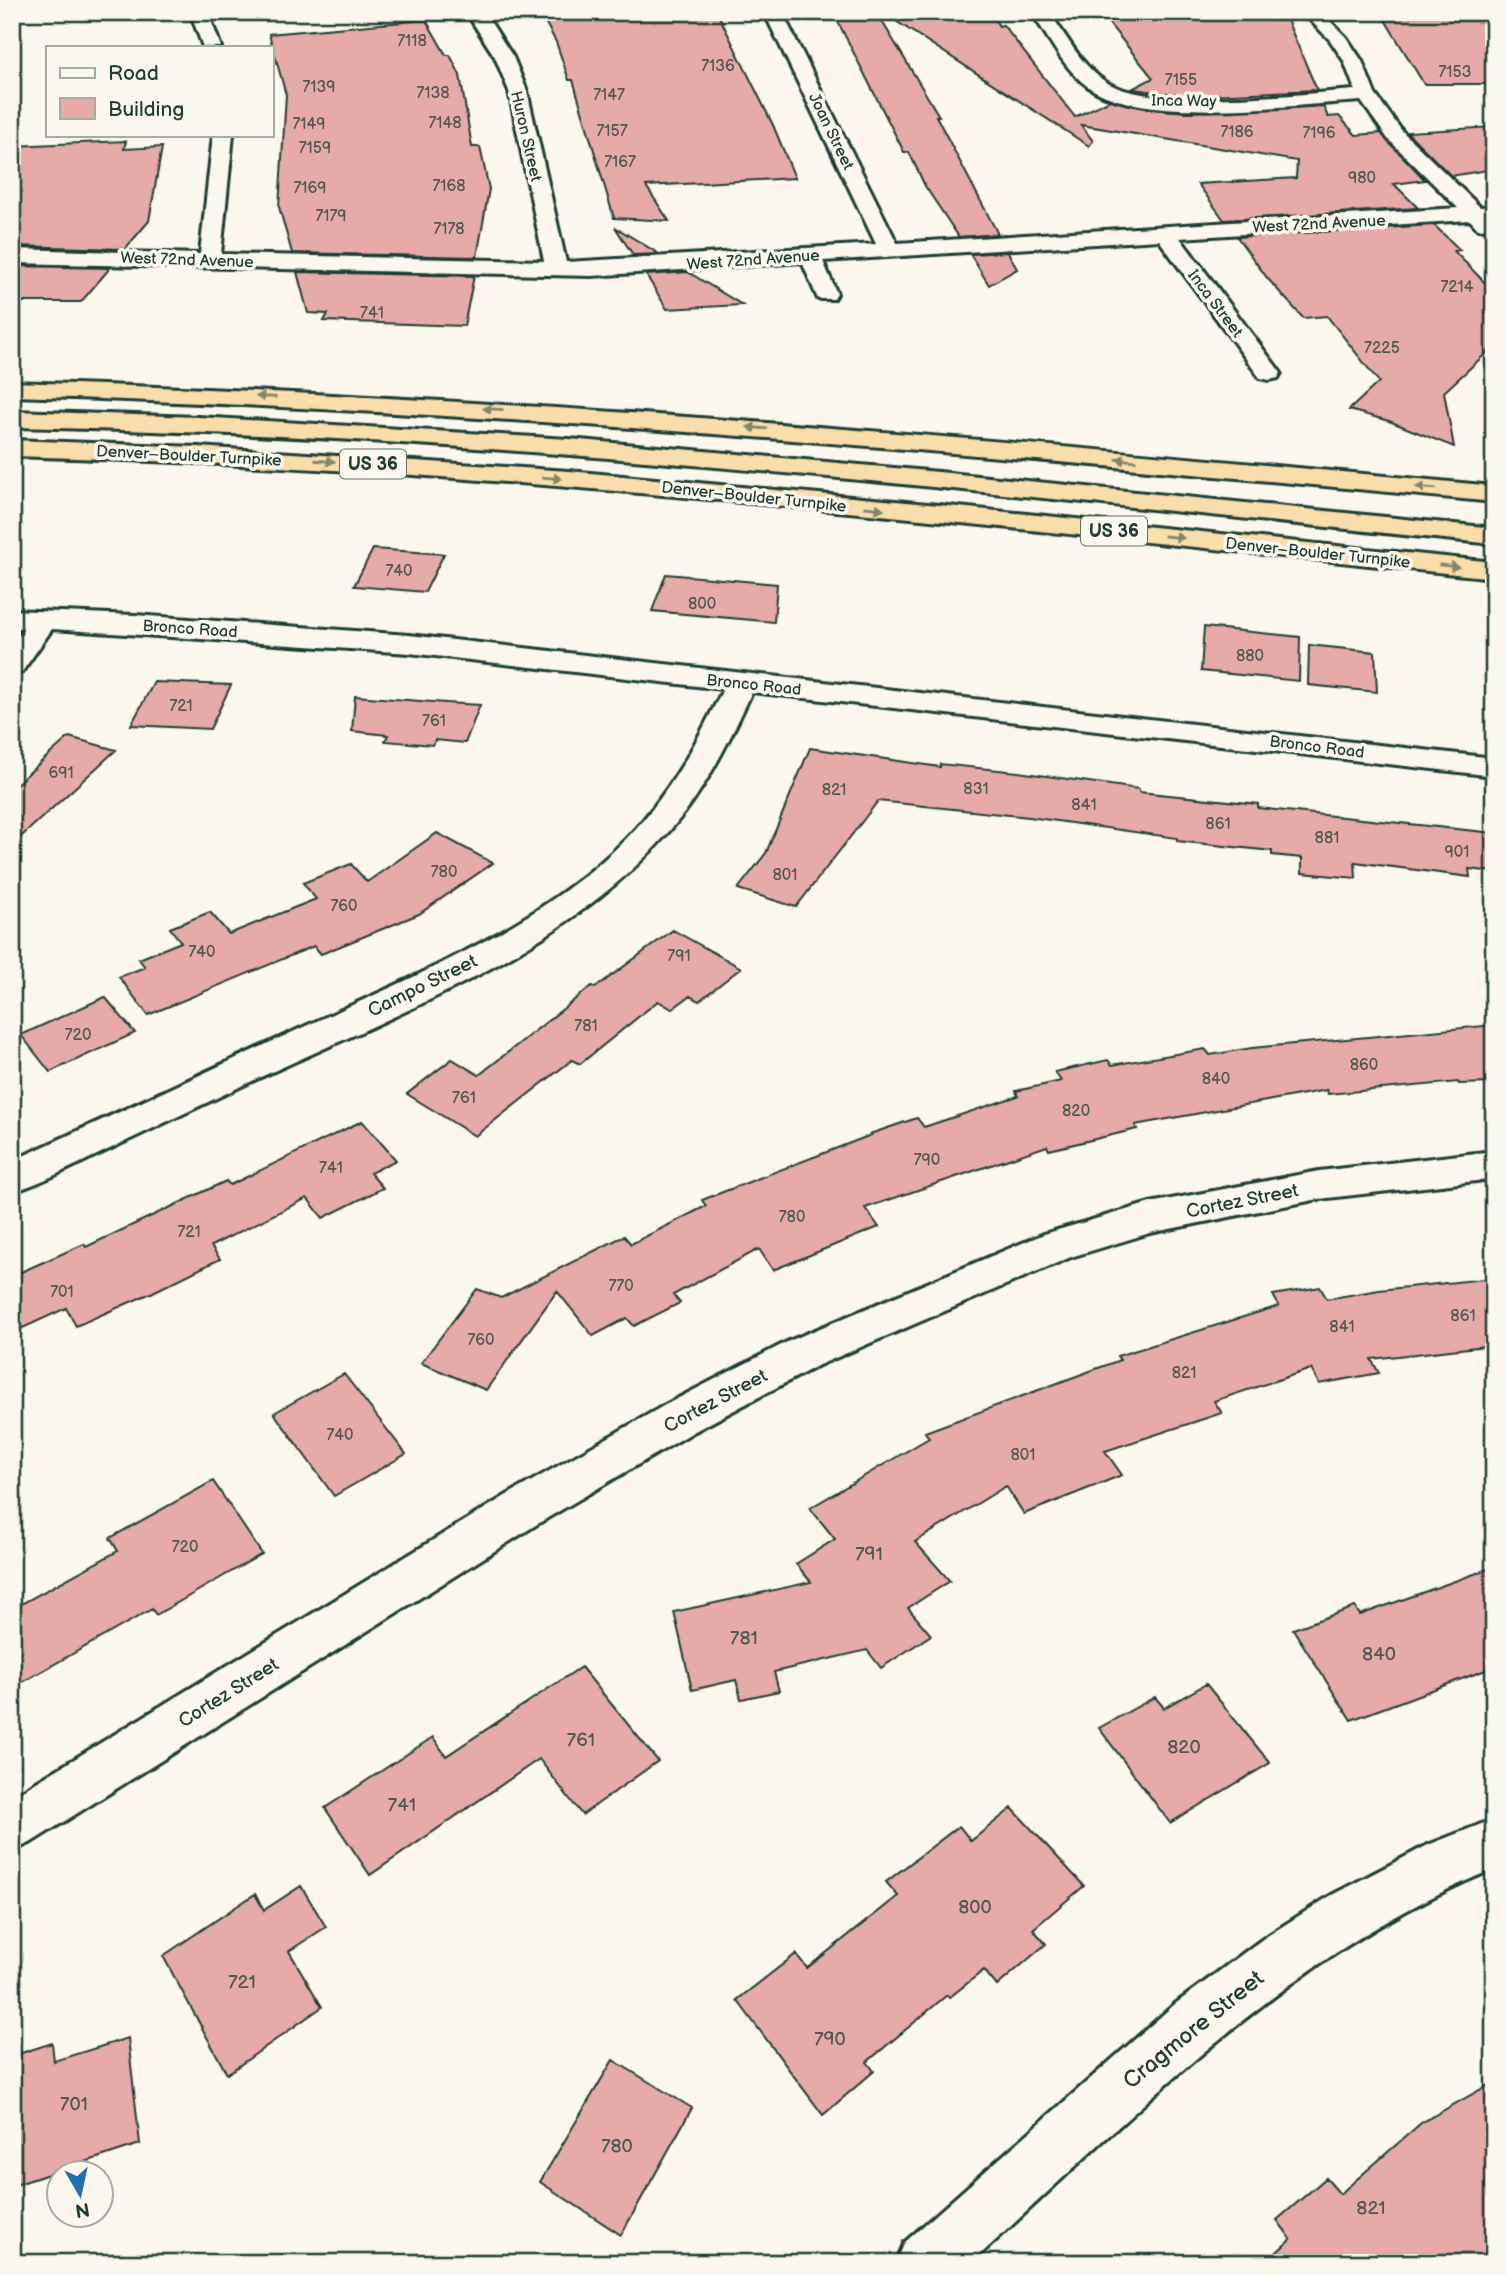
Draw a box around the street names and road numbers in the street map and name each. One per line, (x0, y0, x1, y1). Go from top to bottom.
street label: Huron Street (506, 89, 545, 183)
street label: Joan Street (804, 90, 857, 173)
street label: Inca Way (1151, 91, 1218, 112)
street label: West 72nd Avenue (1252, 211, 1387, 237)
street label: West 72nd Avenue (686, 246, 821, 275)
street label: West 72nd Avenue (120, 249, 254, 272)
street label: Inca Street (1183, 266, 1246, 341)
street label: Denver–Boulder Turnpike (96, 442, 283, 471)
road number: US 36 (340, 450, 406, 478)
street label: Denver–Boulder Turnpike (661, 478, 848, 517)
road number: US 36 (1081, 516, 1147, 546)
street label: Denver–Boulder Turnpike (1225, 534, 1412, 573)
street label: Bronco Road (142, 617, 238, 642)
street label: Bronco Road (706, 671, 802, 700)
street label: Bronco Road (1268, 732, 1365, 763)
street label: Campo Street (364, 950, 481, 1023)
street label: Cortez Street (1184, 1179, 1301, 1224)
street label: Cortez Street (660, 1364, 772, 1438)
street label: Cortez Street (174, 1653, 283, 1733)
street label: Cragmore Street (1118, 1964, 1270, 2095)

